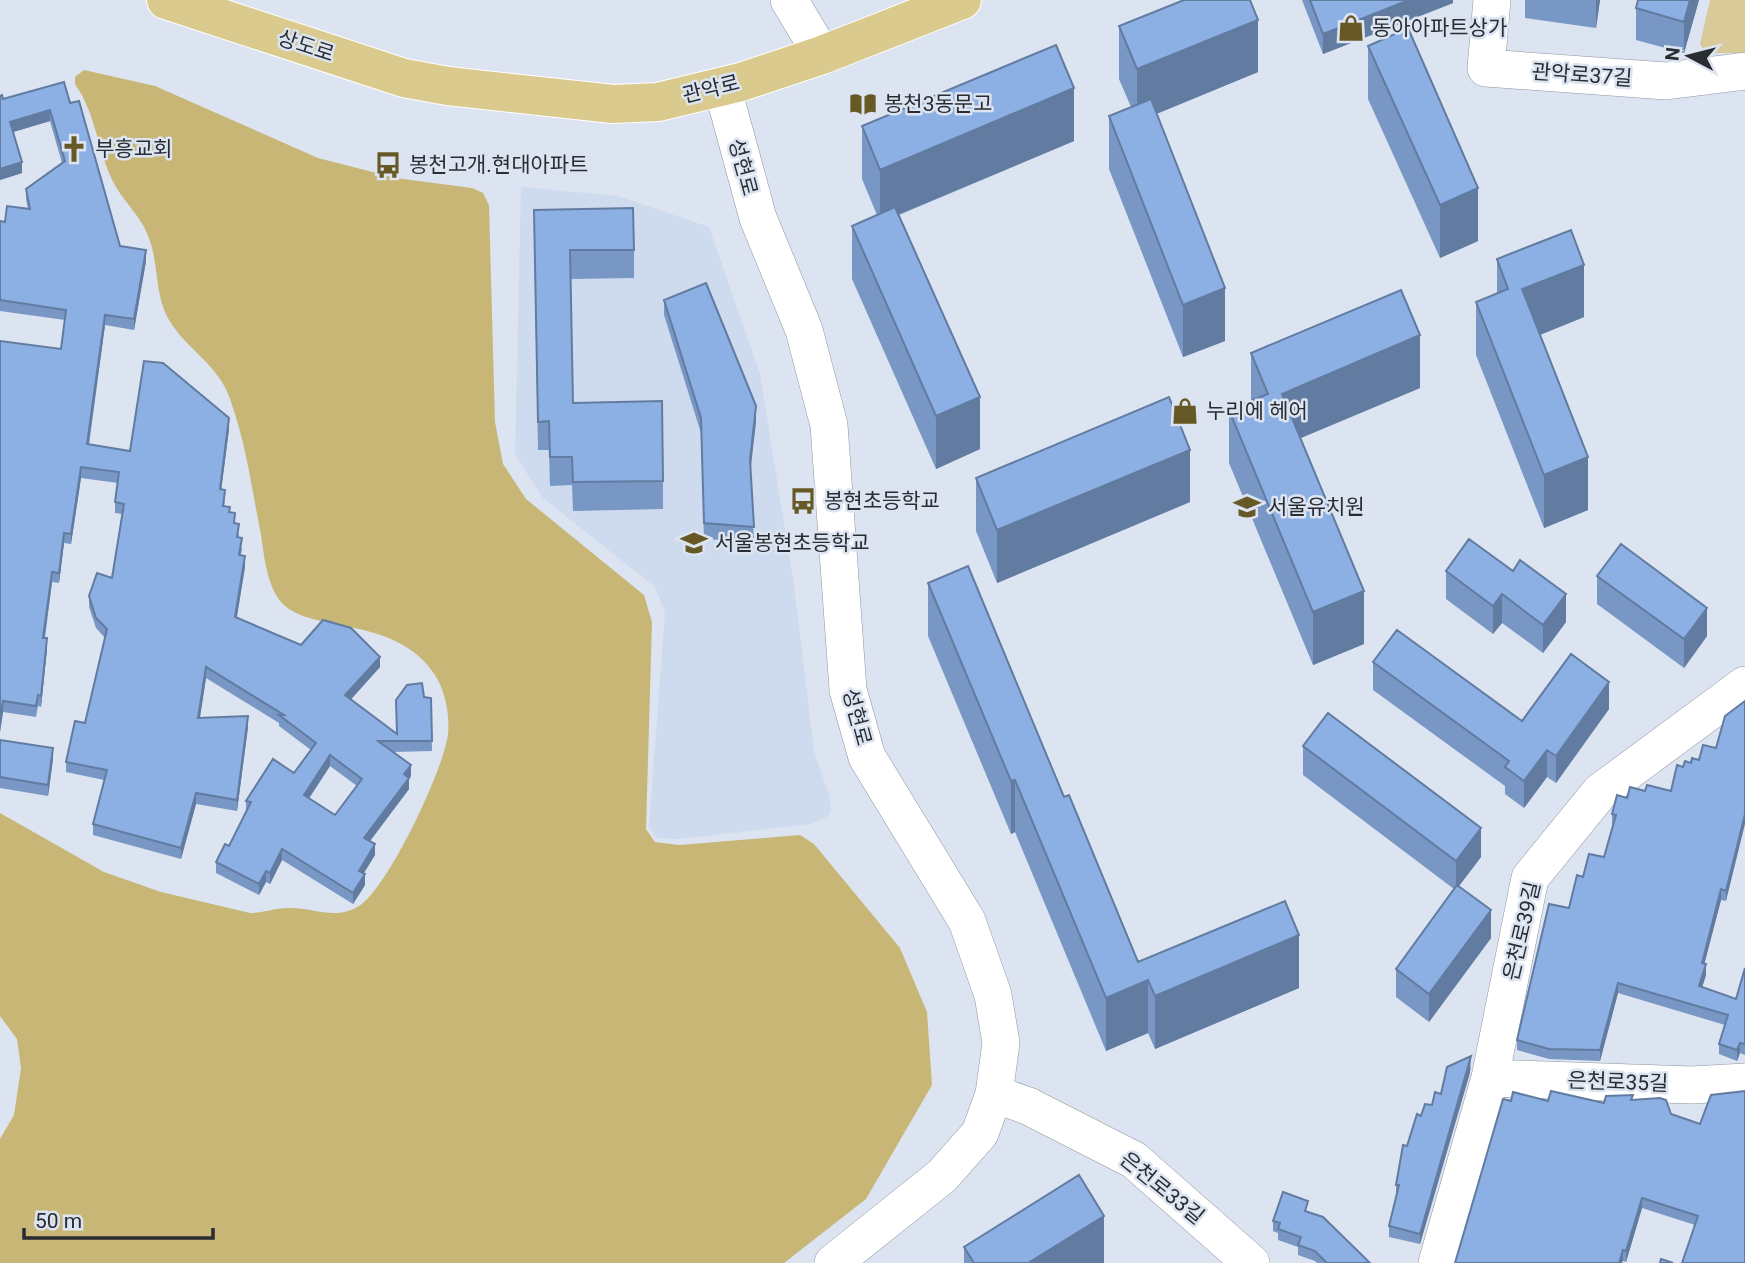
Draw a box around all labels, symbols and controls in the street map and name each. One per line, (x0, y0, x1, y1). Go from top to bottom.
shop icon: 동아아파트상가 (1336, 13, 1366, 43)
place label: 동아아파트상가 (1372, 16, 1507, 40)
north arrow (1654, 21, 1724, 91)
street label: 상도로 (275, 26, 337, 66)
text: N (1660, 46, 1685, 62)
street label: 관악로37길 (1531, 60, 1633, 90)
street label: 관악로 (680, 70, 742, 108)
library icon: 봉천3동문고 (848, 89, 878, 119)
place label: 봉천3동문고 (884, 92, 992, 116)
church icon: 부흥교회 (59, 134, 89, 164)
street label: 성현로 (724, 136, 762, 198)
place label: 부흥교회 (95, 137, 172, 161)
bus stop icon: 봉천고개.현대아파트 (373, 150, 403, 180)
place label: 봉천고개.현대아파트 (409, 153, 588, 177)
shop icon: 누리에 헤어 (1170, 396, 1200, 426)
place label: 누리에 헤어 (1206, 399, 1308, 423)
bus stop icon: 봉현초등학교 (788, 486, 818, 516)
place label: 봉현초등학교 (824, 489, 940, 513)
school or university icon: 서울유치원 (1232, 492, 1262, 522)
place label: 서울유치원 (1268, 495, 1365, 519)
school or university icon: 서울봉현초등학교 (679, 528, 709, 558)
place label: 서울봉현초등학교 (715, 531, 870, 555)
street label: 성현로 (838, 686, 876, 748)
street label: 은천로39길 (1499, 879, 1545, 983)
street label: 은천로35길 (1567, 1068, 1669, 1096)
street label: 은천로33길 (1115, 1147, 1209, 1229)
scale bar (24, 1196, 214, 1240)
text: 50 m (35, 1209, 82, 1233)

